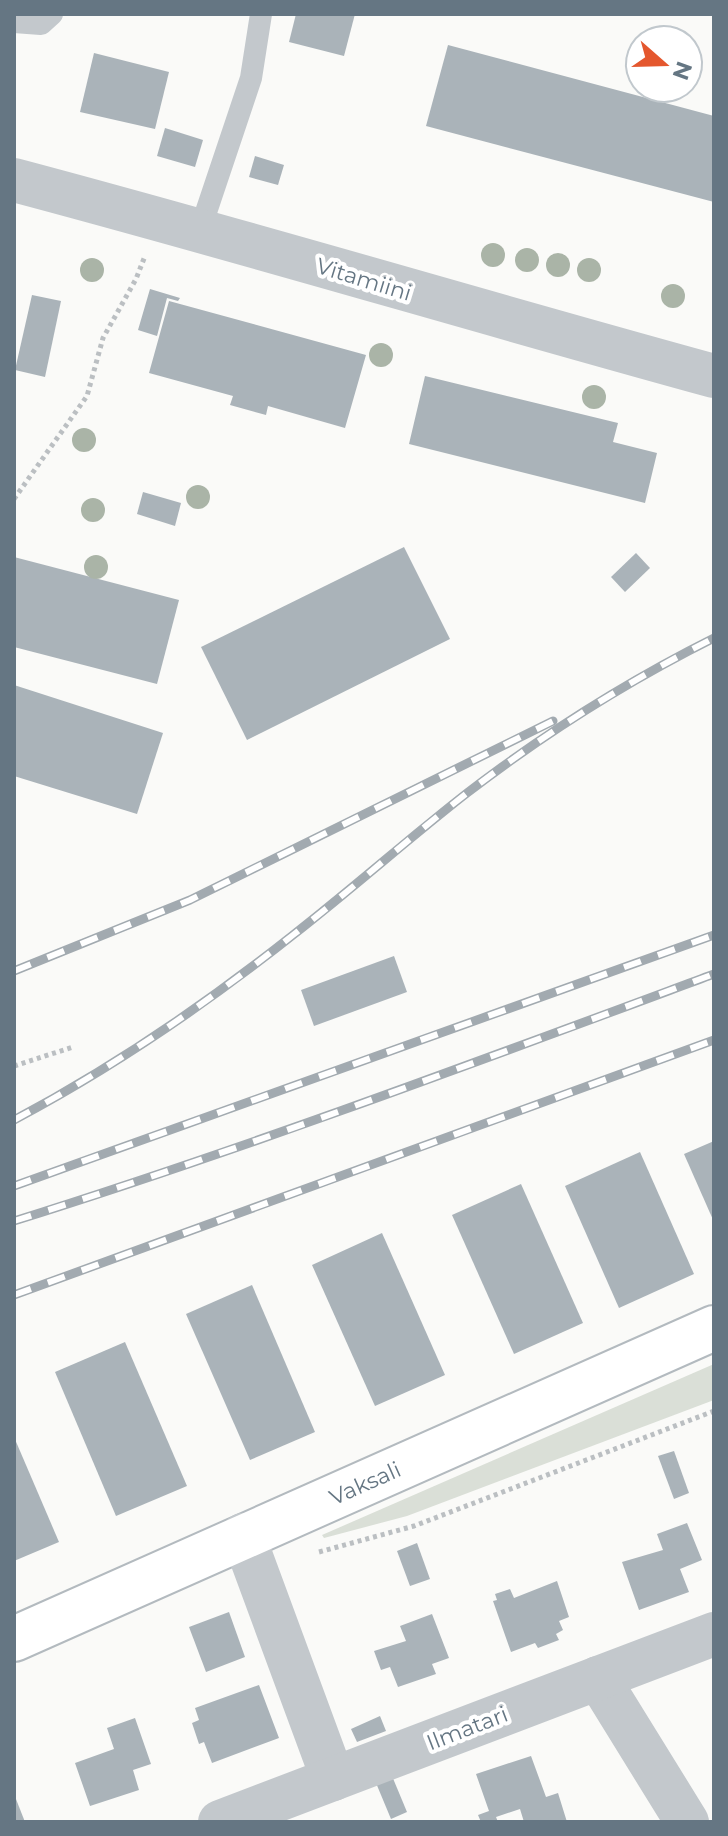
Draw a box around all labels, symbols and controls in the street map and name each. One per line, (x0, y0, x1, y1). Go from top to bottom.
north arrow (624, 24, 704, 104)
text: N (667, 58, 698, 84)
street label: Vitamiini (313, 252, 415, 307)
street label: Vaksali (325, 1456, 405, 1511)
street label: Ilmatari (423, 1701, 512, 1756)

